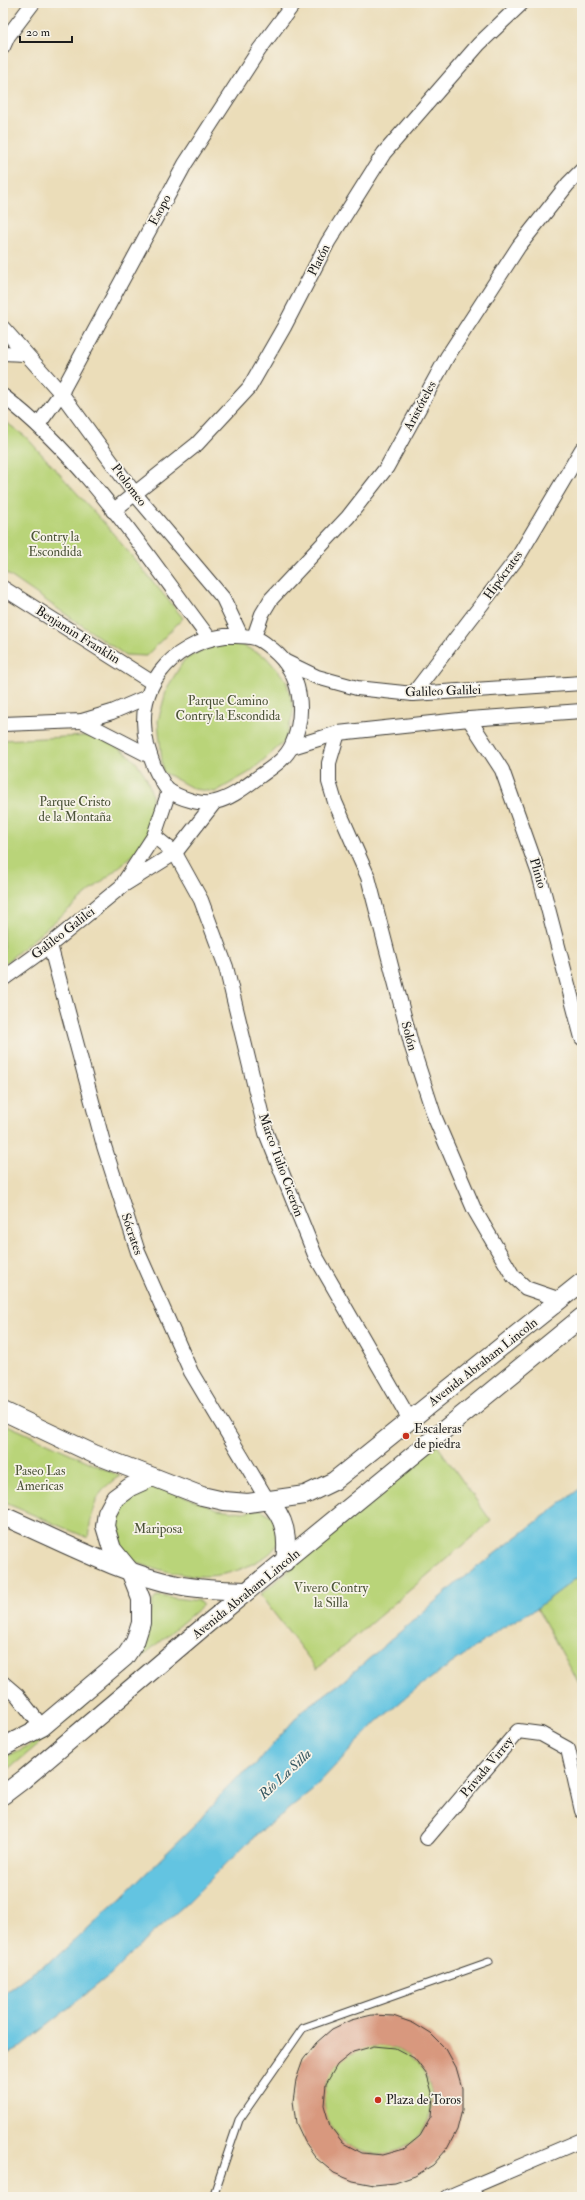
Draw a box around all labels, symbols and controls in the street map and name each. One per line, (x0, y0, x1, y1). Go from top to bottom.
scale bar (20, 18, 72, 44)
text: 20 m (26, 25, 51, 40)
street label: Esopo (145, 192, 176, 229)
street label: Platón (304, 241, 334, 279)
street label: Aristóteles (400, 378, 440, 435)
street label: Ptolomeo (108, 461, 150, 509)
park label: Contry la Escondida (28, 529, 82, 560)
street label: Hipócrates (480, 547, 527, 603)
street label: Benjamin Franklin (33, 603, 123, 667)
street label: Galileo Galilei (405, 682, 482, 700)
park label: Parque Camino Contry la Escondida (176, 693, 281, 725)
park label: Parque Cristo de la Montaña (39, 794, 112, 825)
street label: Plinio (526, 856, 550, 890)
street label: Galileo Galilei (28, 903, 98, 963)
street label: Solón (397, 1020, 421, 1053)
street label: Marco Tulio Cicerón (255, 1111, 307, 1219)
street label: Sócrates (117, 1211, 147, 1257)
street label: Avenida Abraham Lincoln (424, 1314, 541, 1410)
place label: Escaleras de piedra (414, 1421, 462, 1453)
marker: Escaleras de piedra (401, 1431, 411, 1441)
park label: Paseo Las Americas (15, 1463, 66, 1494)
park label: Mariposa (134, 1521, 183, 1538)
street label: Avenida Abraham Lincoln (188, 1545, 303, 1643)
park label: Vivero Contry la Silla (294, 1580, 369, 1611)
street label: Privada Virrey (457, 1733, 518, 1801)
water label: Río La Silla (254, 1745, 315, 1803)
place label: Plaza de Toros (386, 2092, 462, 2108)
marker: Plaza de Toros (373, 2095, 383, 2105)

